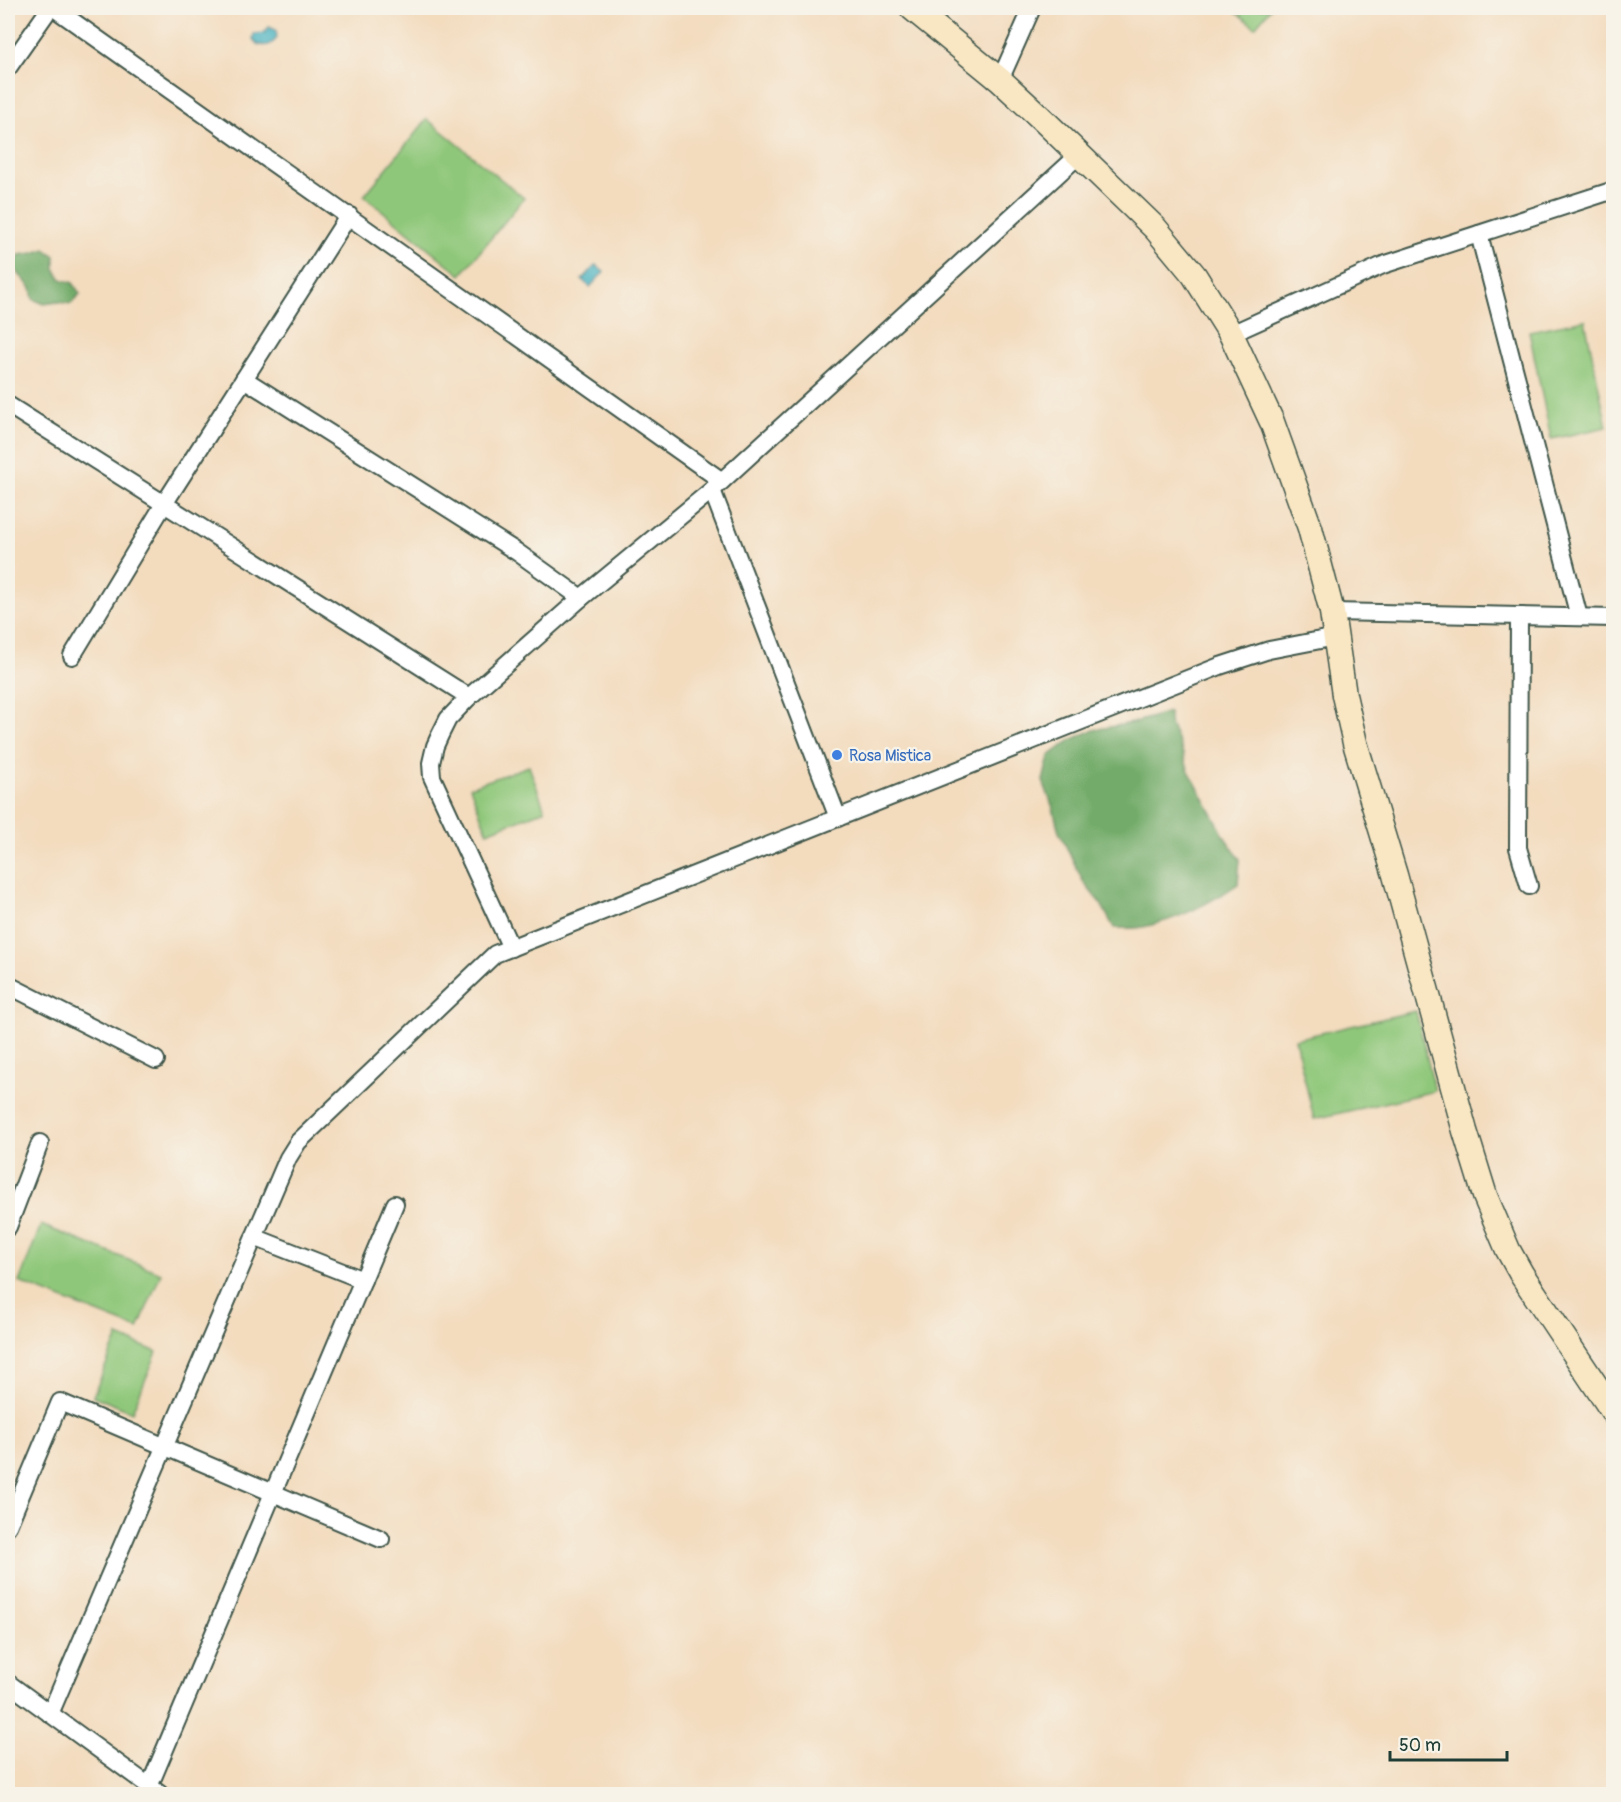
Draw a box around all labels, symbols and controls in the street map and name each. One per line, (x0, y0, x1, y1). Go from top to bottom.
place label: Rosa Mistica (849, 746, 931, 766)
marker: Rosa Mistica (830, 748, 844, 762)
scale bar (1390, 1724, 1507, 1762)
text: 50 m (1399, 1734, 1441, 1757)

